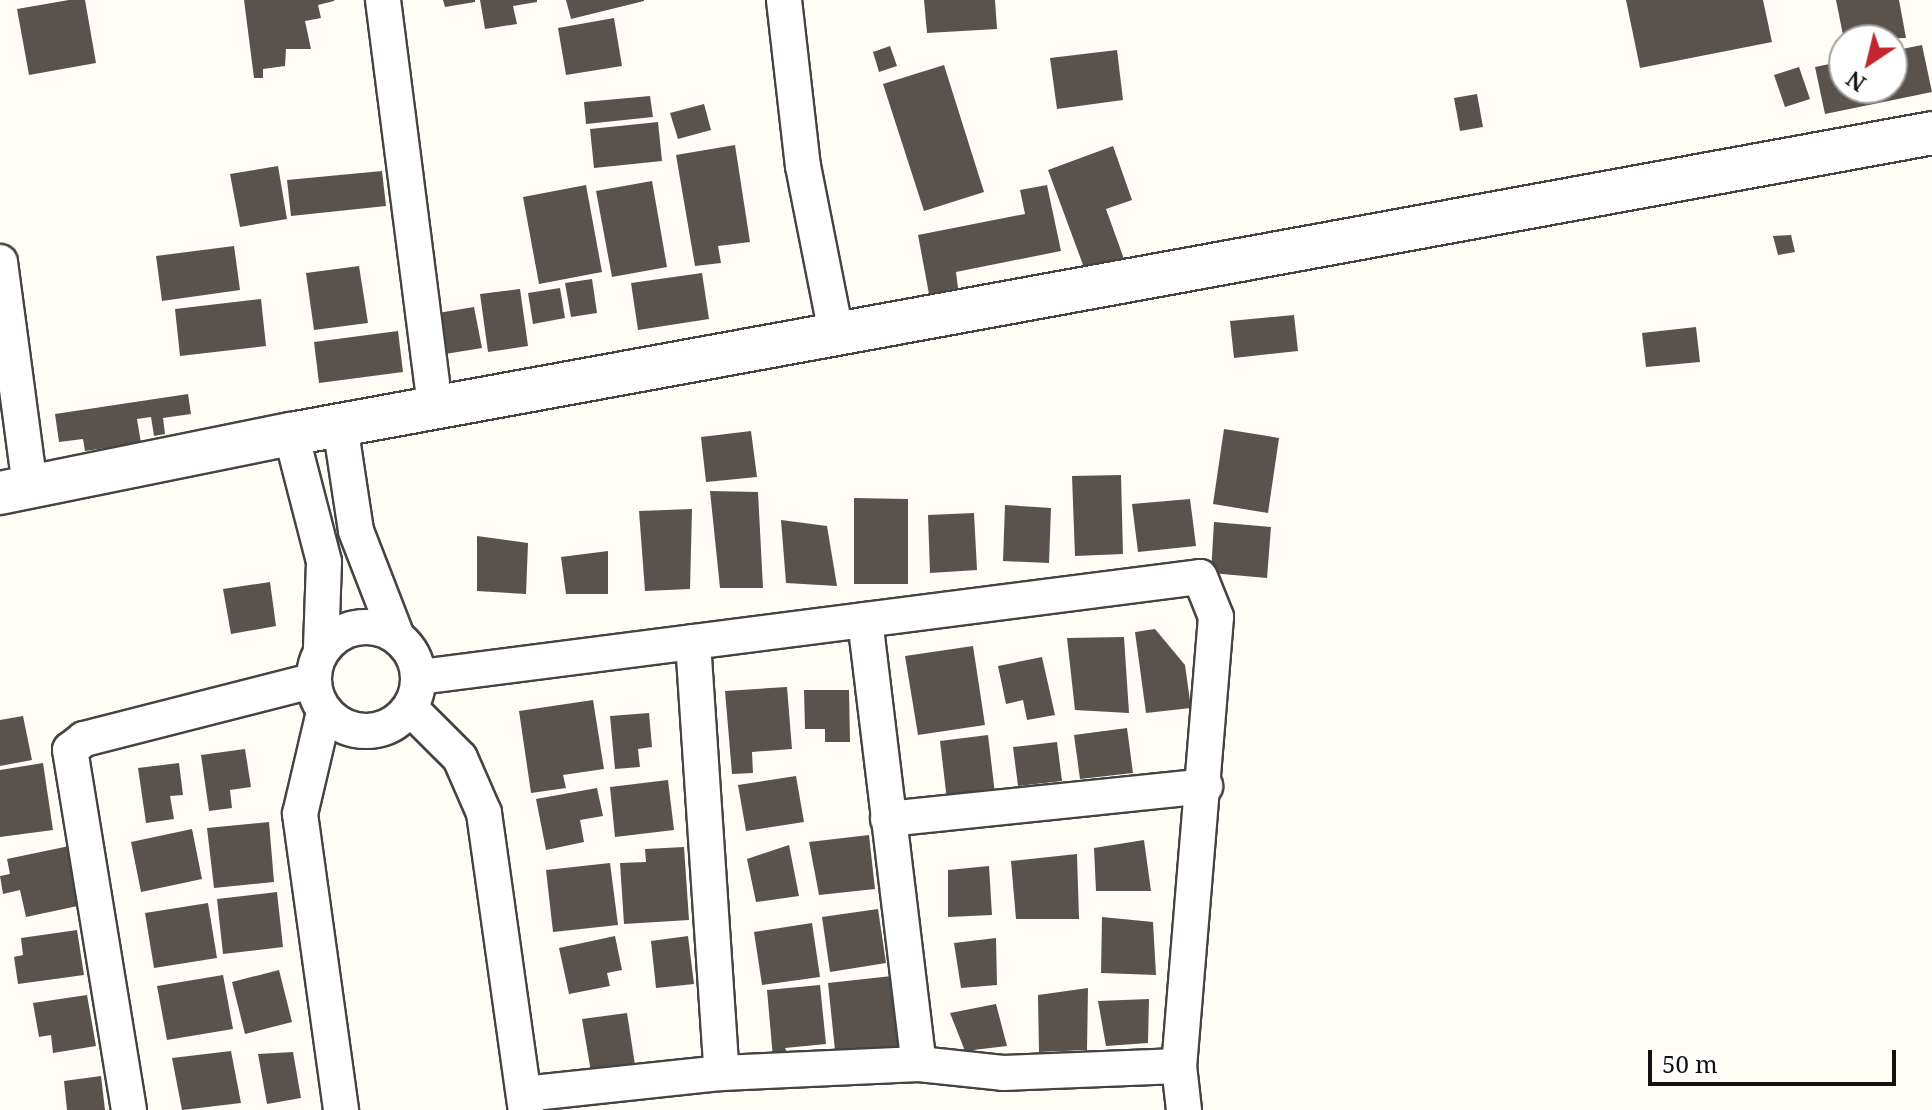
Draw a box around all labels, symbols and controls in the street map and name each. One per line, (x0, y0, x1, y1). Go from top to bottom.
north arrow (1828, 24, 1908, 104)
text: N (1840, 65, 1871, 99)
scale bar (1652, 1034, 1900, 1084)
text: 50 m (1662, 1047, 1718, 1080)

